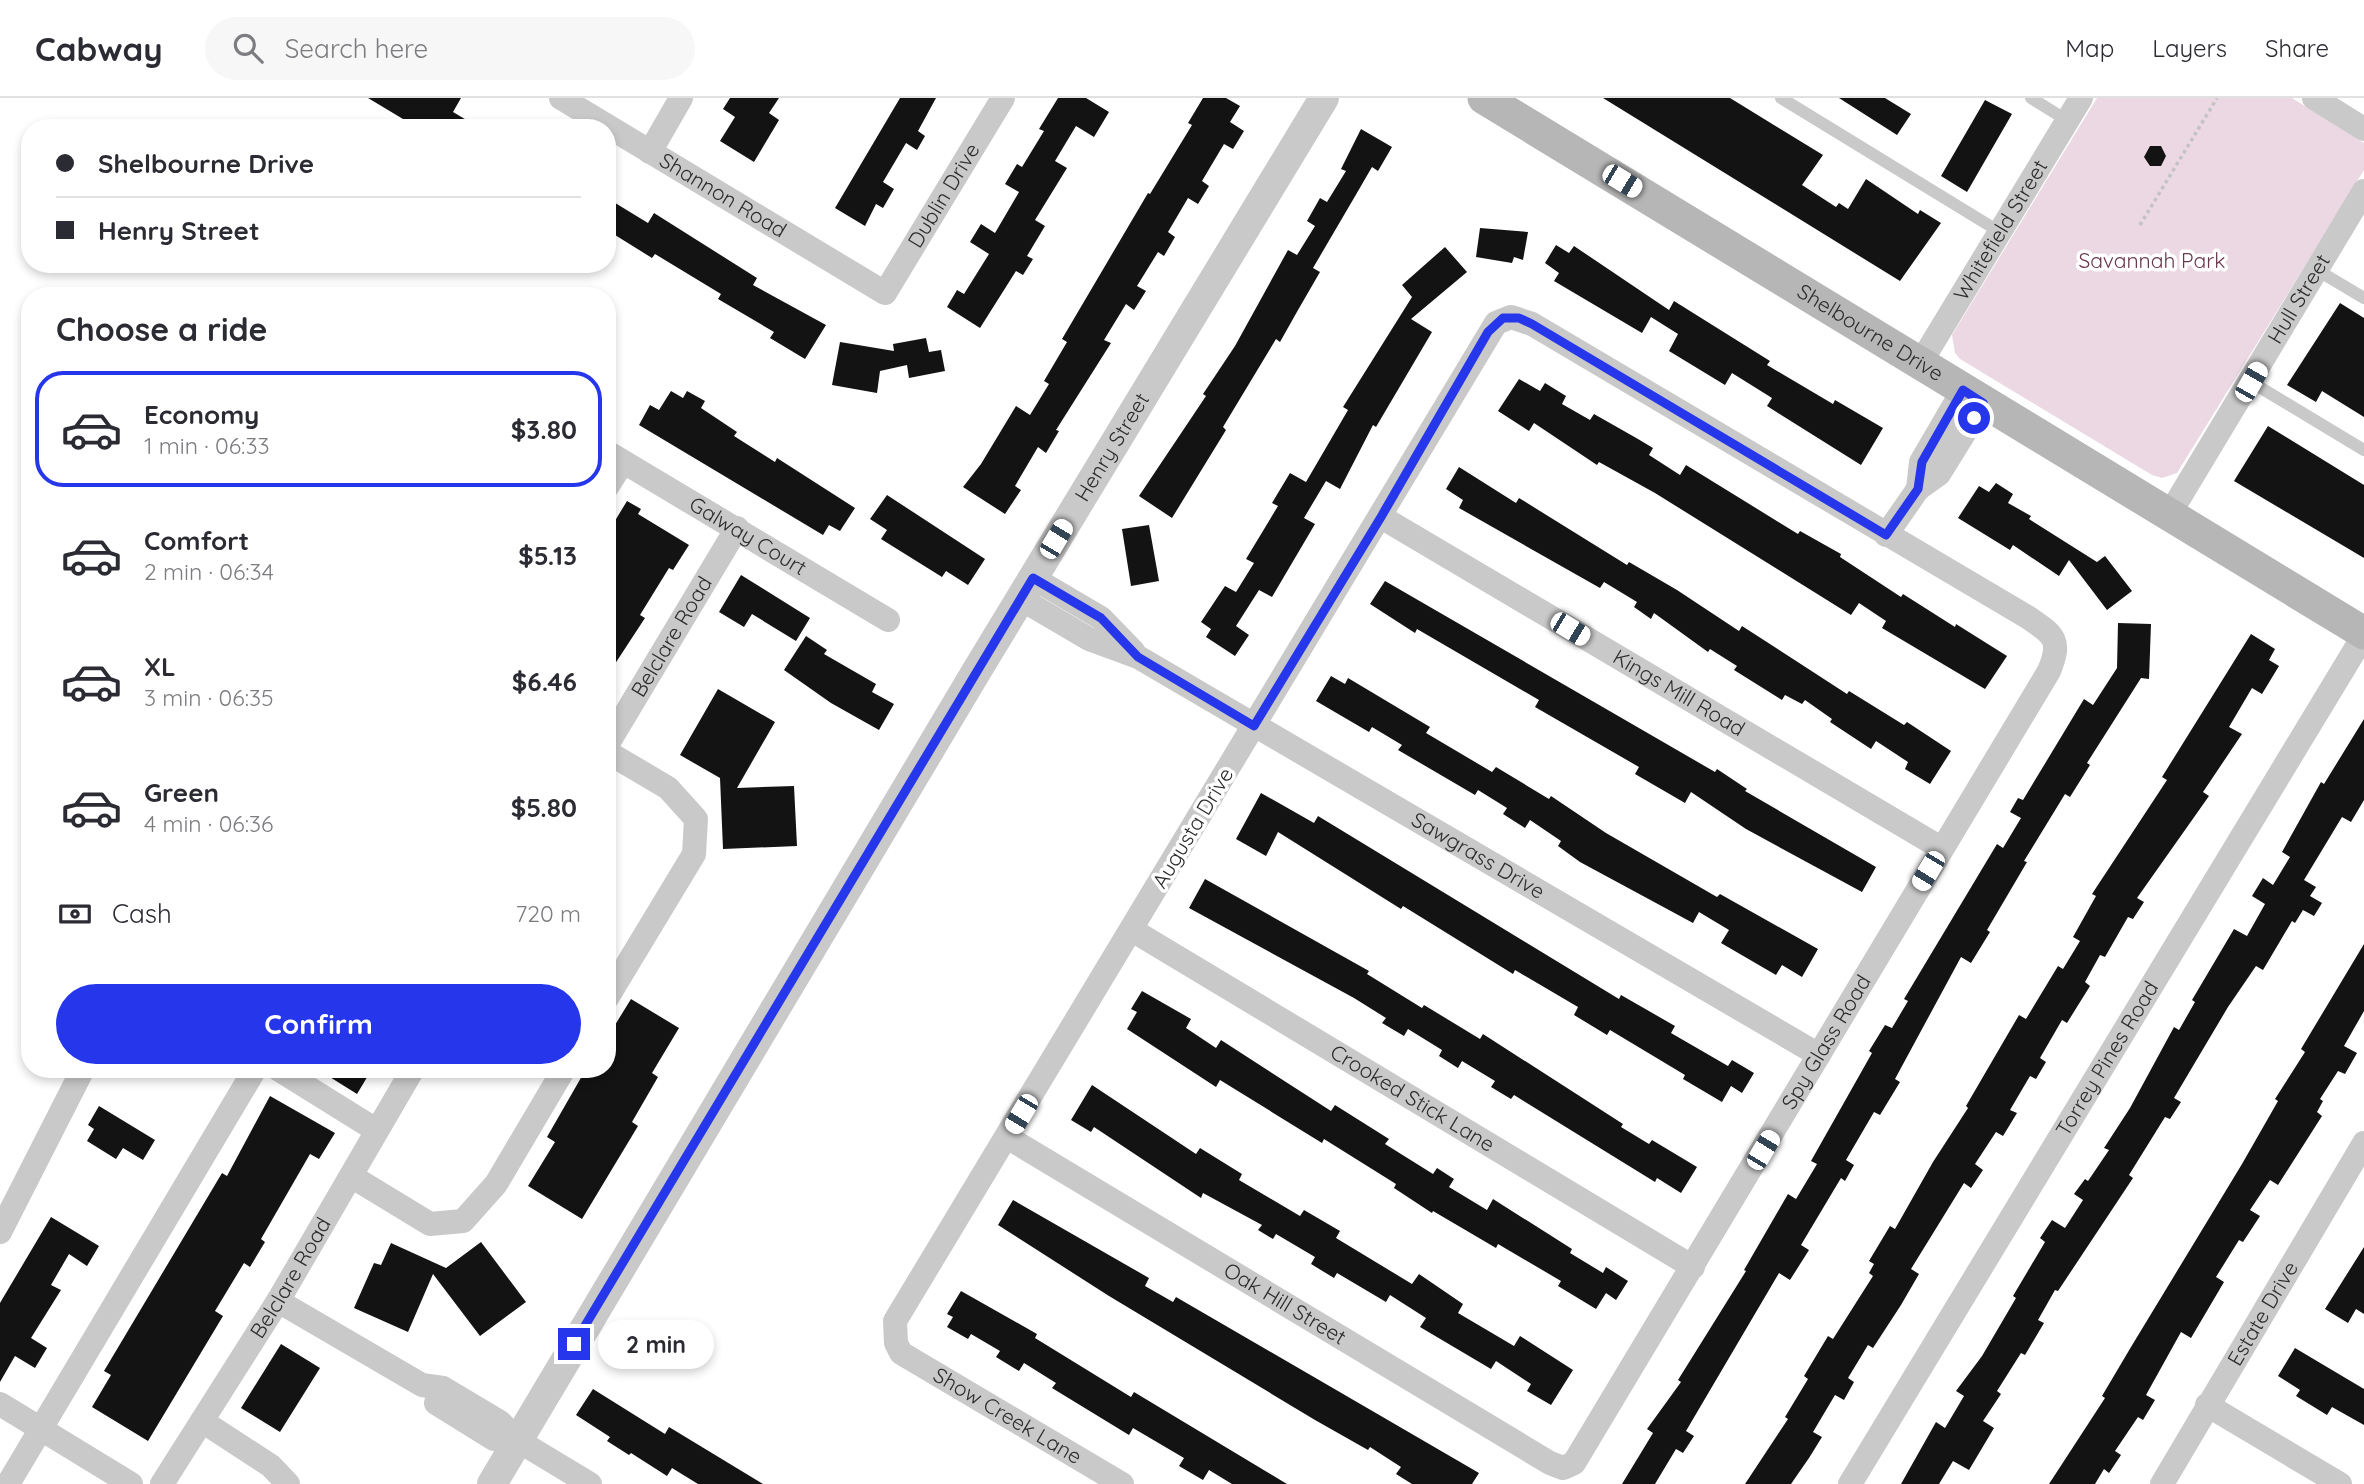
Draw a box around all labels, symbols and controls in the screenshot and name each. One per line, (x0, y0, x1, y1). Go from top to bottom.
search box (205, 17, 695, 80)
text: Cabway (35, 28, 163, 69)
icon: search (229, 29, 267, 67)
text: Search here (285, 32, 428, 65)
text: Map (2065, 33, 2114, 63)
text: Layers (2152, 33, 2227, 63)
text: Share (2265, 33, 2329, 63)
street label: Dublin Drive (902, 138, 985, 252)
street label: Shannon Road (655, 146, 792, 243)
text: Shelbourne Drive (98, 147, 314, 180)
street label: Whitefield Street (1947, 155, 2053, 305)
car (1599, 161, 1646, 201)
text: Henry Street (98, 214, 260, 247)
park label: Savannah Park (2078, 247, 2226, 273)
street label: Hull Street (2261, 249, 2335, 348)
street label: Shelbourne Drive (1793, 278, 1949, 386)
text: Choose a ride (56, 309, 268, 349)
car (2232, 359, 2271, 405)
street label: Henry Street (1069, 388, 1154, 506)
icon: car (60, 398, 123, 461)
text: Economy (144, 398, 259, 431)
route start (1958, 402, 1990, 434)
text: $3.80 (511, 413, 577, 446)
text: 1 min · 06:33 (144, 431, 270, 460)
street label: Galway Court (685, 490, 812, 580)
car (1037, 516, 1076, 562)
icon: car (60, 524, 123, 587)
text: Comfort (144, 524, 249, 557)
text: $5.13 (518, 539, 577, 572)
text: 2 min · 06:34 (144, 557, 274, 586)
street label: Belclare Road (625, 571, 717, 701)
car (1547, 609, 1594, 649)
street label: Kings Mill Road (1609, 643, 1750, 741)
icon: car (60, 650, 123, 713)
text: XL (144, 650, 176, 683)
text: $6.46 (512, 665, 577, 698)
text: 3 min · 06:35 (144, 683, 274, 712)
street label: Augusta Drive (1146, 763, 1238, 892)
icon: car (60, 776, 123, 839)
text: Green (144, 776, 219, 809)
text: $5.80 (511, 791, 577, 824)
street label: Sawgrass Drive (1407, 806, 1550, 904)
text: 4 min · 06:36 (144, 809, 273, 838)
car (1909, 848, 1948, 894)
icon: cash (56, 895, 94, 933)
text: Cash (112, 897, 172, 930)
text: 720 m (516, 899, 581, 928)
street label: Spy Glass Road (1775, 970, 1876, 1114)
street label: Torrey Pines Road (2050, 976, 2163, 1141)
button: Confirm (56, 984, 581, 1064)
street label: Crooked Stick Lane (1326, 1038, 1500, 1157)
car (1002, 1091, 1041, 1137)
car (1744, 1127, 1783, 1173)
street label: Belclare Road (244, 1212, 336, 1343)
street label: Oak Hill Street (1219, 1256, 1351, 1350)
street label: Estate Drive (2221, 1256, 2303, 1370)
callout: 2 min (598, 1320, 714, 1368)
route end (558, 1328, 590, 1360)
text: 2 min (626, 1330, 686, 1359)
street label: Show Creek Lane (929, 1361, 1087, 1469)

